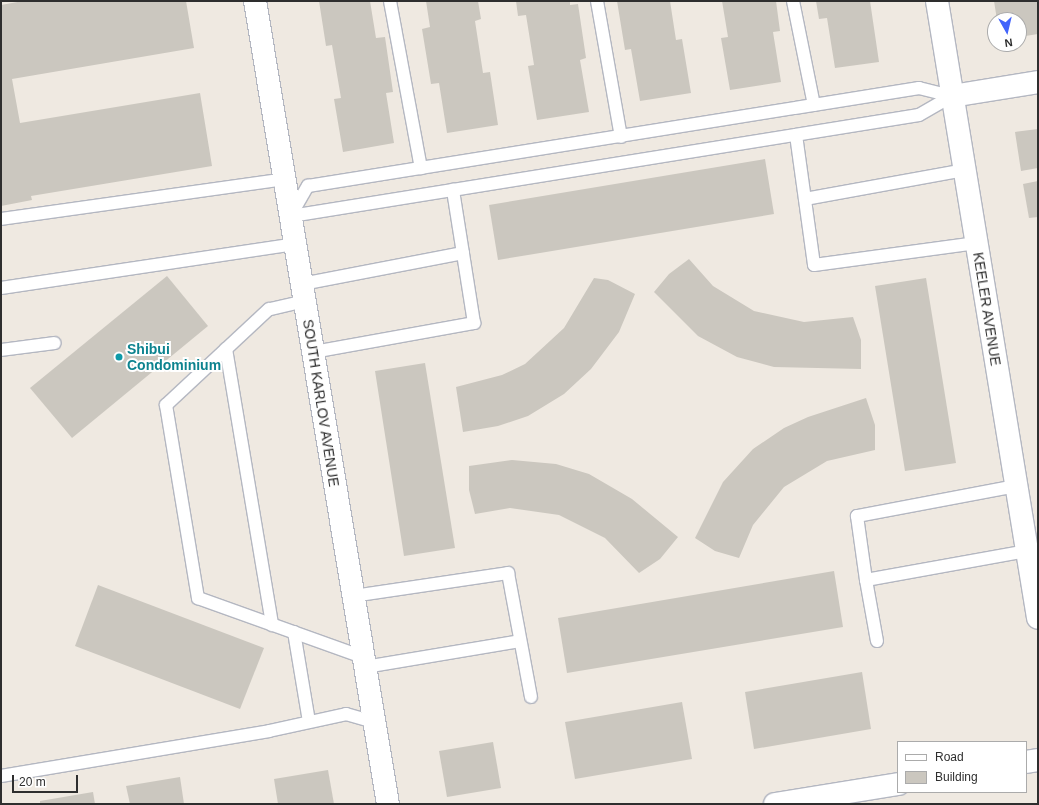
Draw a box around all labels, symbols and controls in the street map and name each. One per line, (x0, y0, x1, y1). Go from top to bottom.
north arrow (987, 12, 1027, 52)
text: N (1004, 36, 1013, 49)
street label: KEELER AVENUE (970, 251, 1004, 367)
street label: SOUTH KARLOV AVENUE (299, 318, 343, 488)
place label: Shibui Condominium (127, 341, 221, 374)
marker: Shibui Condominium (114, 352, 124, 362)
legend (897, 741, 1027, 793)
text: Road (935, 750, 964, 764)
scale bar (14, 767, 80, 793)
text: Building (935, 770, 978, 784)
text: 20 m (19, 775, 46, 789)

